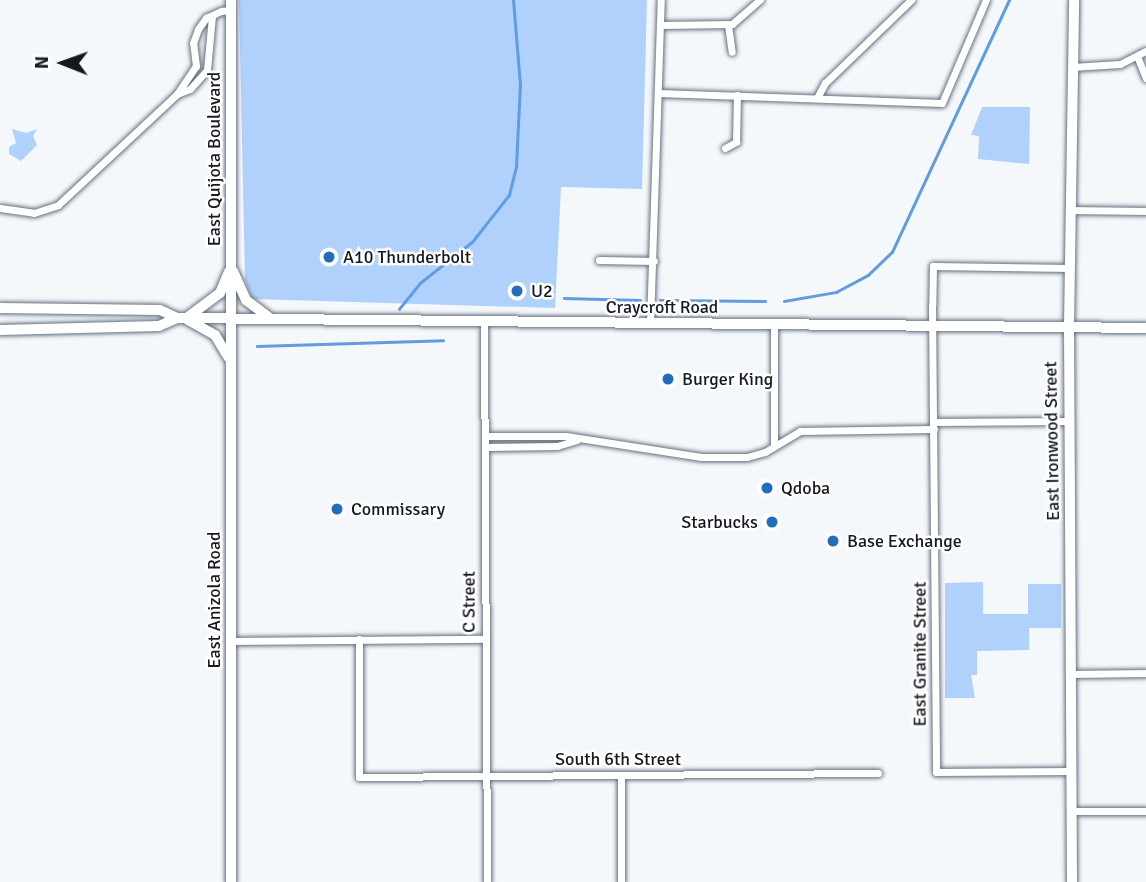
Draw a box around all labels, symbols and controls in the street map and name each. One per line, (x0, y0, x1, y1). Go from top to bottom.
north arrow (28, 28, 98, 98)
text: N (30, 56, 54, 69)
street label: East Quijota Boulevard (203, 72, 225, 246)
place label: A10 Thunderbolt (343, 246, 471, 268)
marker: A10 Thunderbolt (321, 249, 337, 265)
place label: U2 (531, 280, 553, 302)
marker: U2 (509, 283, 525, 299)
street label: Craycroft Road (606, 296, 718, 318)
street label: East Ironwood Street (1040, 361, 1064, 521)
place label: Burger King (682, 368, 773, 390)
marker: Burger King (660, 371, 676, 387)
place label: Qdoba (781, 477, 830, 499)
marker: Qdoba (759, 480, 775, 496)
place label: Commissary (351, 498, 445, 520)
marker: Commissary (329, 501, 345, 517)
place label: Starbucks (681, 511, 758, 533)
marker: Starbucks (764, 514, 780, 530)
place label: Base Exchange (847, 530, 962, 552)
street label: East Anizola Road (203, 531, 225, 669)
marker: Base Exchange (825, 533, 841, 549)
street label: C Street (458, 571, 480, 633)
street label: East Granite Street (909, 581, 931, 727)
street label: South 6th Street (555, 748, 681, 770)

